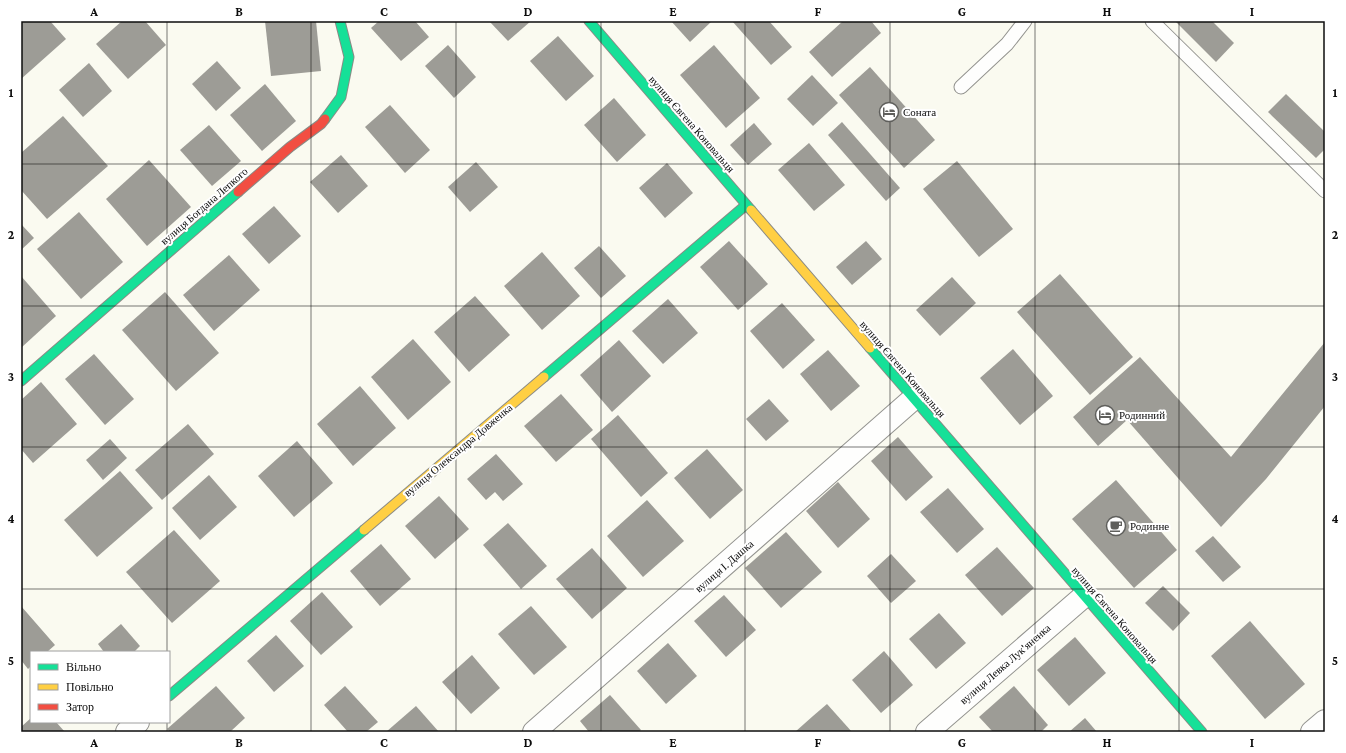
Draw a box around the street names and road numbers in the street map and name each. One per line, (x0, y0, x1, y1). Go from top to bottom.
street label: вулиця Євгена Коновальця (647, 73, 737, 175)
street label: вулиця Богдана Лепкого (158, 165, 250, 247)
street label: вулиця Євгена Коновальця (858, 318, 948, 420)
street label: вулиця Олександра Довженка (401, 401, 515, 499)
street label: вулиця І. Дашка (692, 537, 756, 595)
street label: вулиця Євгена Коновальця (1070, 564, 1160, 666)
street label: вулиця Левка Лук'яненка (957, 621, 1053, 707)

